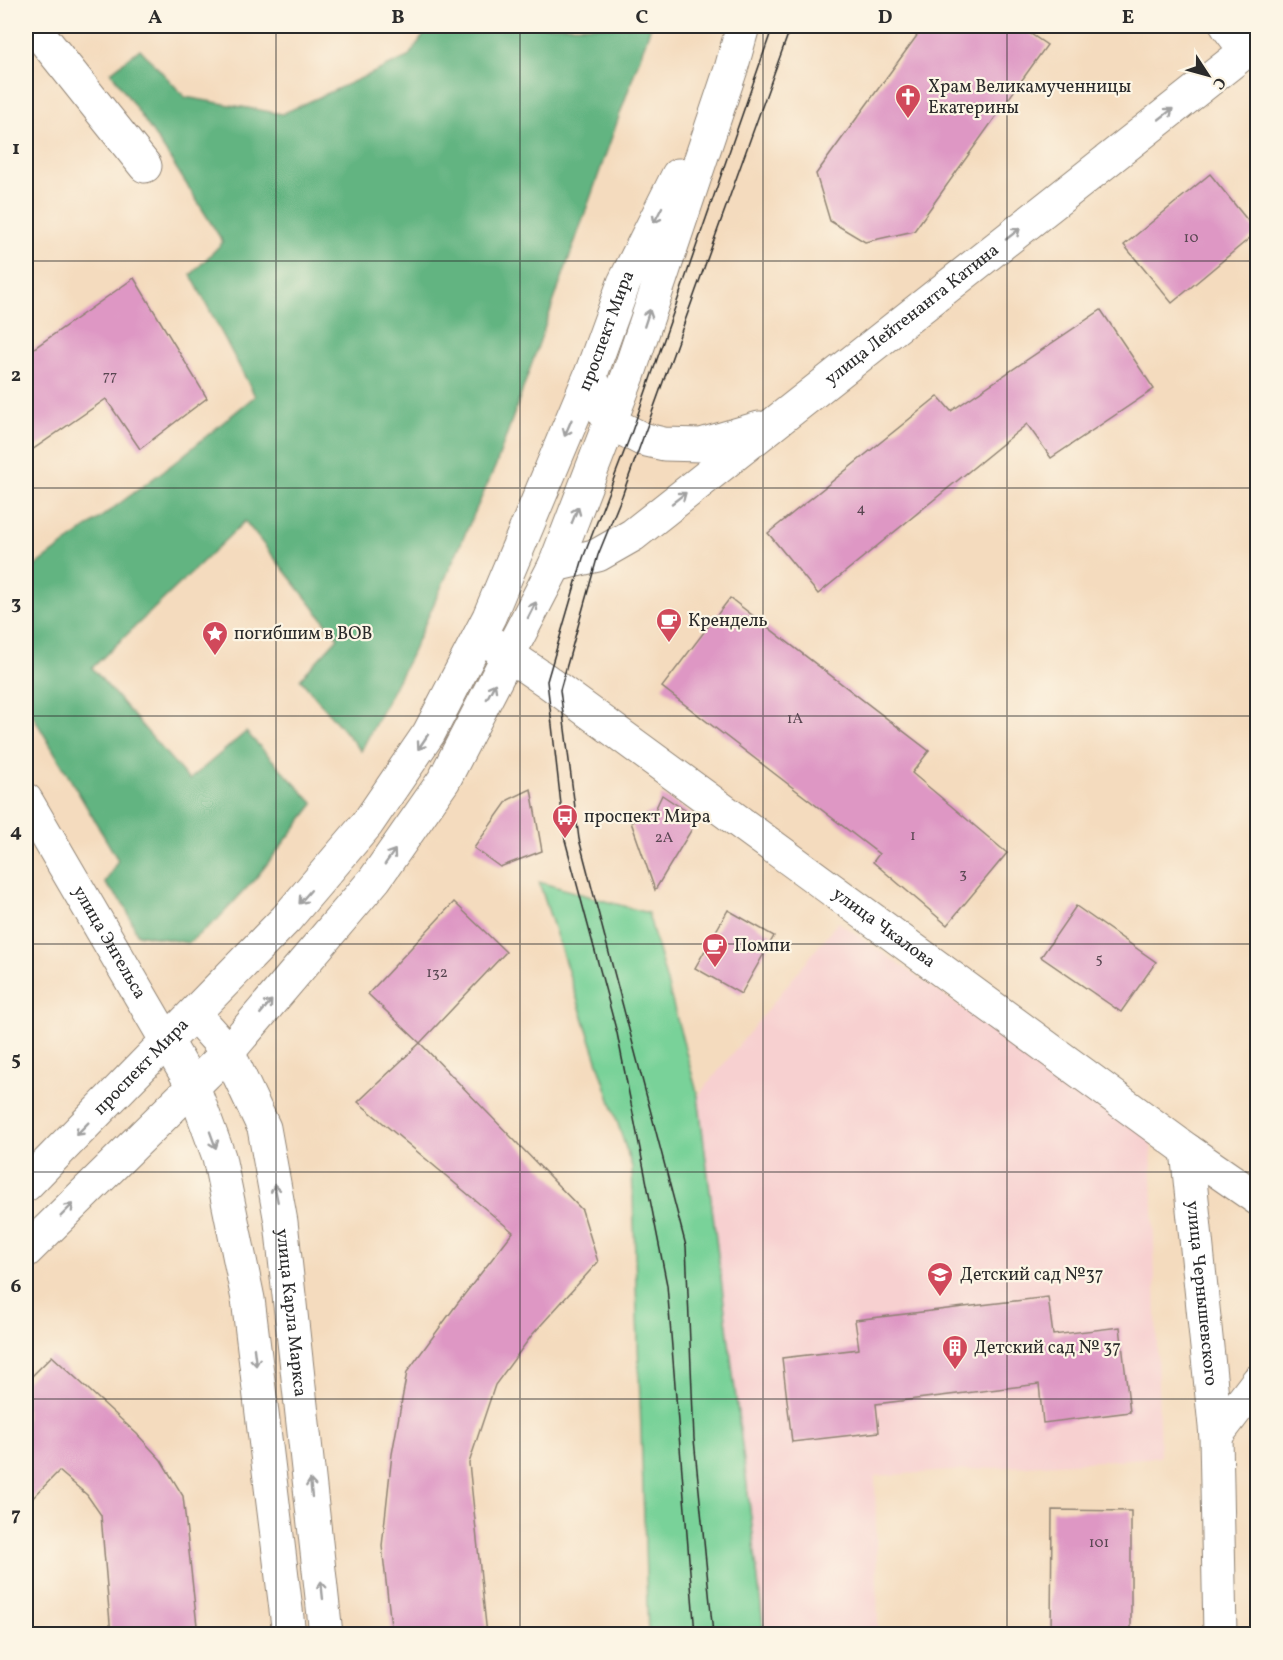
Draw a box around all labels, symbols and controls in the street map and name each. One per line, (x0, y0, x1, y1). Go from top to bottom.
text: A (148, 4, 162, 32)
text: B (391, 4, 405, 32)
text: C (636, 4, 649, 32)
text: D (878, 4, 892, 32)
text: E (1122, 4, 1134, 32)
north arrow (1178, 45, 1238, 105)
text: С (1207, 72, 1230, 93)
place label: Храм Великамученницы Екатерины (928, 75, 1131, 121)
church icon: Храм Великамученницы Екатерины (893, 82, 923, 120)
one-way arrow (1158, 107, 1174, 120)
text: 1 (12, 135, 20, 163)
one-way arrow (651, 205, 663, 223)
one-way arrow (1005, 228, 1021, 241)
house number: 10 (1184, 228, 1198, 249)
street label: улица Лейтенанта Катина (820, 238, 1004, 391)
street label: проспект Мира (573, 266, 641, 395)
one-way arrow (643, 309, 654, 328)
text: 2 (11, 362, 21, 390)
house number: 77 (103, 366, 117, 387)
one-way arrow (562, 418, 573, 437)
one-way arrow (670, 492, 686, 505)
house number: 4 (857, 499, 866, 520)
one-way arrow (570, 506, 581, 525)
text: 3 (11, 590, 21, 618)
one-way arrow (527, 602, 539, 620)
cafe icon: Крендель (654, 606, 684, 644)
place label: Крендель (688, 609, 768, 634)
place icon: погибшим в ВОВ (200, 619, 230, 657)
place label: погибшим в ВОВ (234, 622, 373, 647)
one-way arrow (486, 682, 497, 700)
house number: 1А (787, 709, 804, 730)
one-way arrow (417, 734, 429, 750)
bus stop icon: проспект Мира (550, 802, 580, 840)
place label: проспект Мира (584, 805, 711, 830)
text: 4 (10, 818, 22, 846)
house number: 1 (910, 826, 916, 847)
house number: 2А (655, 828, 674, 849)
one-way arrow (384, 849, 396, 866)
house number: 3 (959, 864, 967, 885)
street label: улица Энгельса (66, 881, 152, 1004)
street label: улица Чкалова (827, 882, 941, 974)
one-way arrow (298, 889, 312, 904)
cafe icon: Помпи (700, 931, 730, 969)
place label: Помпи (734, 934, 790, 959)
house number: 5 (1095, 949, 1103, 970)
house number: 132 (426, 963, 448, 984)
one-way arrow (259, 1000, 273, 1015)
street label: проспект Мира (88, 1013, 195, 1121)
text: 5 (11, 1046, 21, 1074)
one-way arrow (74, 1122, 89, 1137)
one-way arrow (208, 1131, 219, 1149)
one-way arrow (270, 1184, 281, 1203)
street label: улица Чернышевского (1180, 1200, 1223, 1387)
one-way arrow (59, 1202, 74, 1217)
street label: улица Карла Маркса (269, 1227, 313, 1398)
school or university icon: Детский сад №37 (925, 1260, 955, 1298)
place label: Детский сад №37 (960, 1263, 1103, 1288)
text: 6 (11, 1273, 22, 1301)
building icon: Детский сад № 37 (940, 1333, 970, 1371)
place label: Детский сад № 37 (974, 1336, 1121, 1361)
one-way arrow (250, 1346, 261, 1366)
one-way arrow (305, 1479, 316, 1498)
text: 7 (11, 1501, 21, 1529)
house number: 101 (1089, 1533, 1109, 1554)
one-way arrow (316, 1581, 327, 1601)

